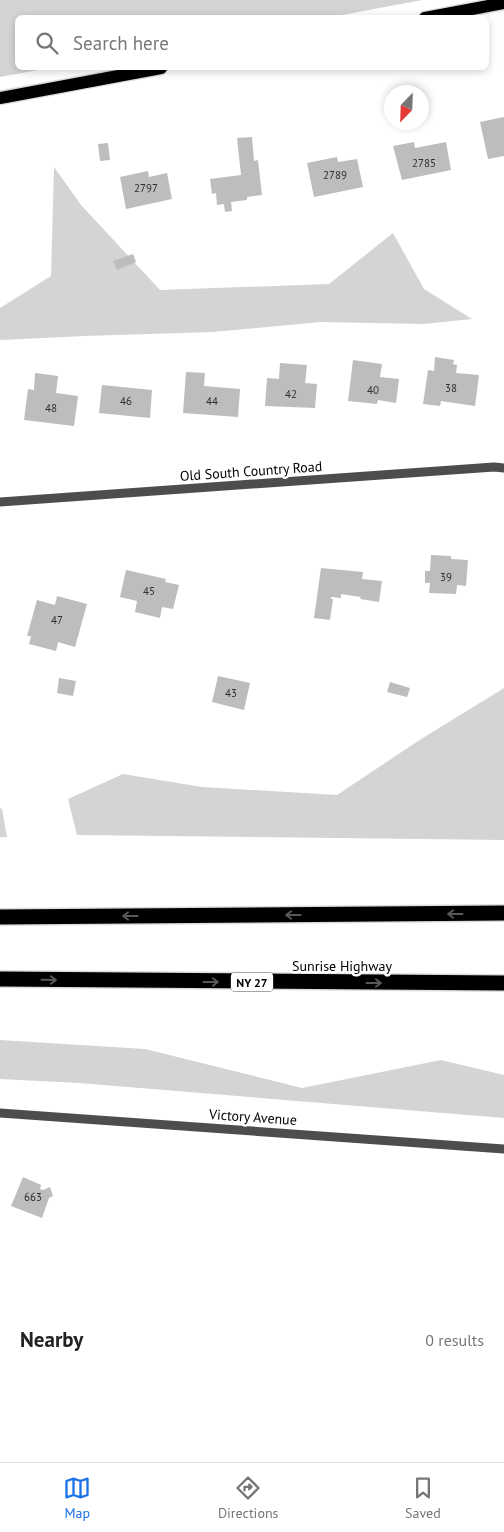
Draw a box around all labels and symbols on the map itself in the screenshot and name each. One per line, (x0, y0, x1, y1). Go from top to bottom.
north arrow (384, 85, 429, 130)
house number: 2785 (412, 156, 436, 170)
house number: 2789 (323, 168, 347, 182)
house number: 2797 (134, 181, 158, 195)
house number: 38 (445, 381, 457, 395)
house number: 40 (367, 383, 379, 397)
house number: 42 (285, 387, 297, 401)
house number: 46 (120, 394, 132, 408)
house number: 44 (206, 394, 218, 408)
house number: 48 (45, 401, 57, 415)
street label: Old South Country Road (179, 457, 323, 485)
house number: 39 (440, 570, 452, 584)
house number: 45 (143, 584, 155, 598)
house number: 47 (51, 613, 63, 627)
house number: 43 (225, 686, 237, 700)
one-way arrow (448, 909, 464, 919)
one-way arrow (285, 910, 302, 920)
one-way arrow (123, 911, 139, 921)
street label: Sunrise Highway (292, 957, 392, 975)
road number: NY 27 (231, 972, 273, 992)
one-way arrow (40, 975, 56, 985)
one-way arrow (202, 977, 219, 987)
one-way arrow (365, 978, 381, 988)
street label: Victory Avenue (208, 1105, 297, 1129)
house number: 663 (24, 1190, 42, 1204)

